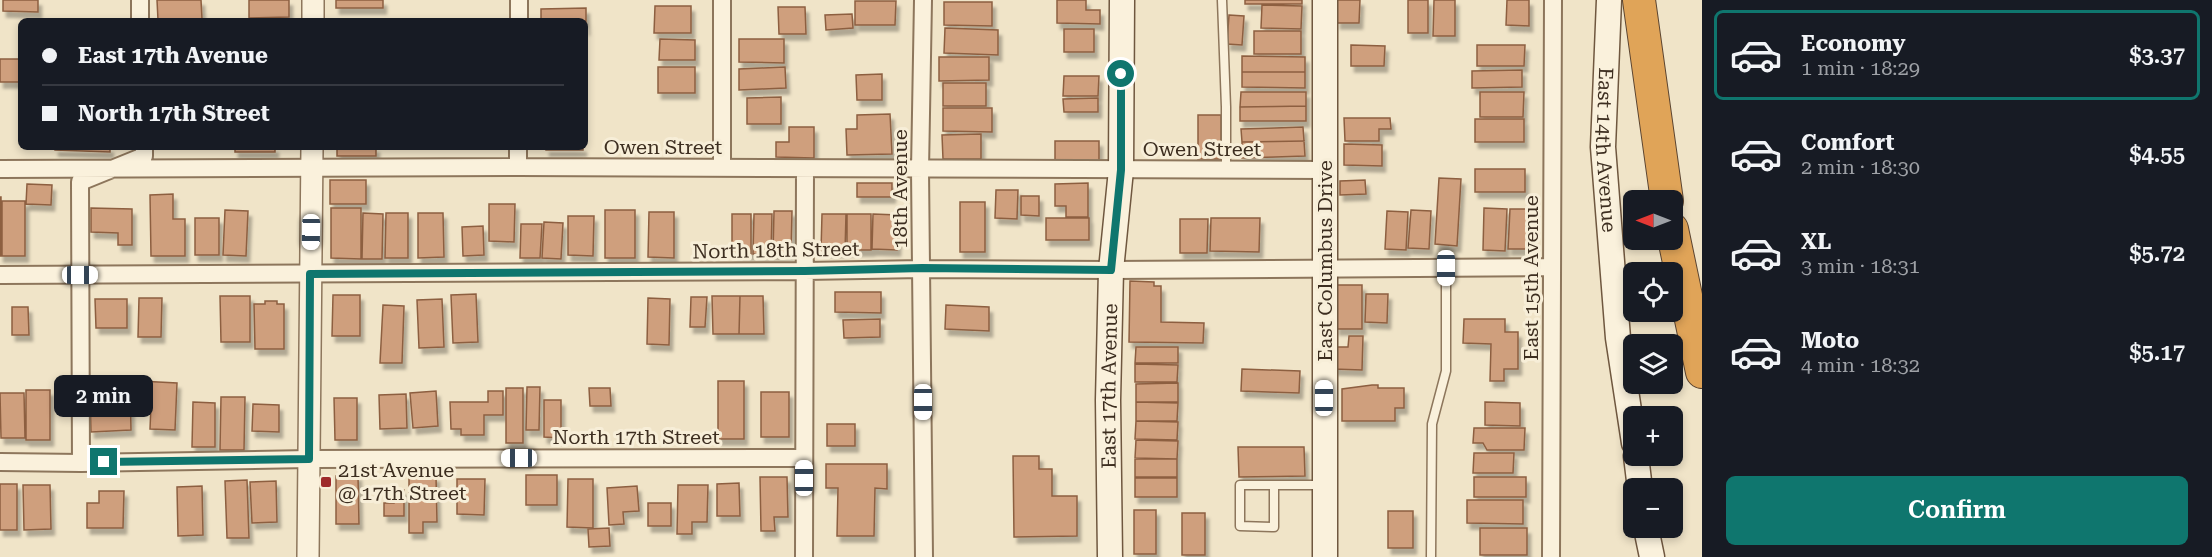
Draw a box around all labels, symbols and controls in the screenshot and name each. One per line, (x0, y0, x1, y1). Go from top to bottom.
icon: car (1729, 28, 1783, 82)
text: Economy (1801, 31, 1905, 56)
text: East 17th Avenue (78, 43, 268, 68)
text: $3.37 (2129, 43, 2185, 68)
text: 1 min · 18:29 (1801, 56, 1920, 80)
route start (1107, 60, 1134, 87)
street label: East 14th Avenue (1591, 67, 1622, 233)
text: North 17th Street (78, 101, 270, 126)
icon: car (1729, 127, 1783, 181)
street label: 18th Avenue (888, 129, 912, 249)
text: Comfort (1801, 130, 1894, 155)
street label: Owen Street (604, 135, 723, 159)
street label: Owen Street (1143, 137, 1262, 161)
text: $4.55 (2129, 142, 2185, 167)
text: 2 min · 18:30 (1801, 155, 1920, 179)
street label: East Columbus Drive (1313, 160, 1337, 362)
north arrow (1623, 190, 1683, 250)
map controls (1623, 190, 1683, 538)
street label: East 15th Avenue (1519, 195, 1543, 361)
car (302, 214, 320, 250)
icon: car (1729, 226, 1783, 280)
text: XL (1801, 229, 1831, 254)
street label: North 18th Street (692, 237, 860, 263)
text: $5.72 (2129, 241, 2185, 266)
car (1437, 250, 1455, 286)
text: 3 min · 18:31 (1801, 254, 1920, 278)
button: locate (1623, 262, 1683, 322)
car (62, 266, 98, 284)
street label: East 17th Avenue (1096, 303, 1122, 469)
icon: car (1729, 325, 1783, 379)
text: Moto (1801, 328, 1859, 353)
button: layers (1623, 334, 1683, 394)
text: $5.17 (2129, 340, 2185, 365)
text: 4 min · 18:32 (1801, 353, 1920, 377)
callout: 2 min (54, 375, 154, 417)
car (1315, 380, 1333, 416)
text: 2 min (76, 384, 131, 408)
car (914, 384, 932, 420)
button: + (1623, 406, 1683, 466)
street label: North 17th Street (552, 425, 720, 449)
route end (90, 448, 117, 475)
car (501, 449, 537, 467)
place label: 21st Avenue @ 17th Street (338, 458, 467, 505)
car (795, 460, 813, 496)
marker: 21st Avenue @ 17th Street (319, 475, 333, 489)
button: Confirm (1726, 476, 2188, 545)
button: − (1623, 478, 1683, 538)

